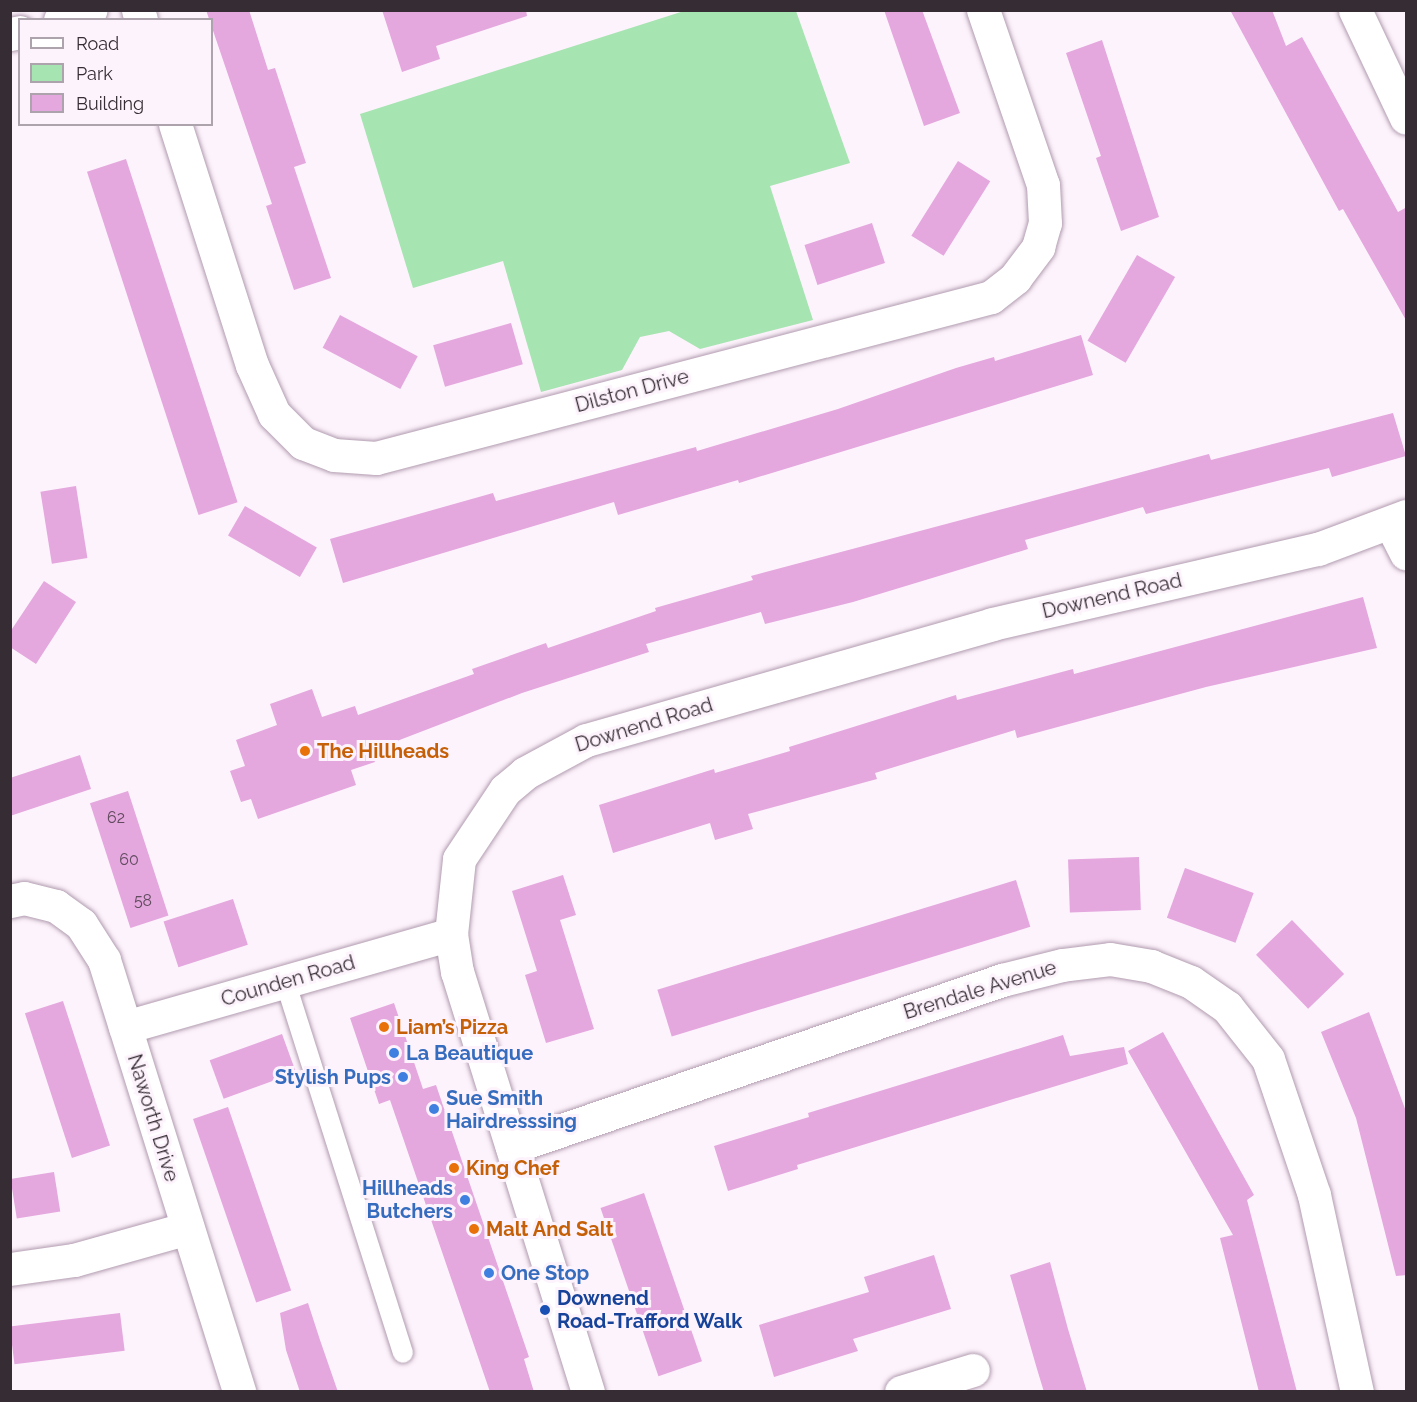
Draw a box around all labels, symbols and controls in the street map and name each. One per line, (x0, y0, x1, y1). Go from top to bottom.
legend (18, 18, 213, 126)
text: Road (76, 33, 119, 54)
text: Park (76, 63, 113, 84)
text: Building (76, 93, 144, 114)
street label: Dilston Drive (573, 364, 691, 418)
street label: Downend Road (1040, 568, 1184, 624)
street label: Downend Road (572, 693, 716, 757)
place label: The Hillheads (317, 739, 449, 763)
marker: The Hillheads (298, 744, 312, 758)
house number: 62 (107, 808, 125, 828)
house number: 60 (119, 850, 139, 870)
house number: 58 (134, 891, 152, 911)
street label: Counden Road (218, 950, 358, 1012)
street label: Brendale Avenue (900, 955, 1060, 1025)
place label: Liam’s Pizza (396, 1015, 508, 1039)
marker: Liam’s Pizza (377, 1020, 391, 1034)
place label: La Beautique (406, 1041, 533, 1065)
marker: La Beautique (387, 1046, 401, 1060)
street label: Naworth Drive (122, 1051, 184, 1185)
place label: Stylish Pups (275, 1065, 391, 1089)
marker: Stylish Pups (396, 1070, 410, 1084)
place label: Sue Smith Hairdresssing (446, 1086, 577, 1133)
marker: Sue Smith Hairdresssing (427, 1102, 441, 1116)
place label: King Chef (466, 1156, 559, 1180)
marker: King Chef (447, 1161, 461, 1175)
place label: Hillheads Butchers (362, 1176, 453, 1223)
marker: Hillheads Butchers (458, 1193, 472, 1207)
place label: Malt And Salt (486, 1217, 614, 1241)
marker: Malt And Salt (467, 1222, 481, 1236)
place label: One Stop (501, 1261, 589, 1285)
marker: One Stop (482, 1266, 496, 1280)
place label: Downend Road-Trafford Walk (557, 1286, 743, 1333)
marker: Downend Road-Trafford Walk (538, 1303, 552, 1317)

